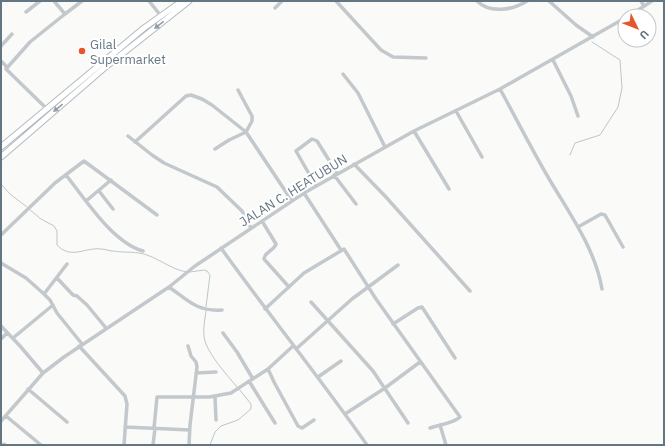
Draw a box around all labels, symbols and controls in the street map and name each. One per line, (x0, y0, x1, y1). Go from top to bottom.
north arrow (617, 8, 657, 48)
one-way arrow (154, 21, 164, 29)
text: U (637, 27, 652, 42)
place label: Gilal Supermarket (90, 36, 166, 68)
marker: Gilal Supermarket (77, 46, 87, 56)
one-way arrow (53, 103, 64, 112)
street label: JALAN C. HEATUBUN (236, 150, 350, 230)

